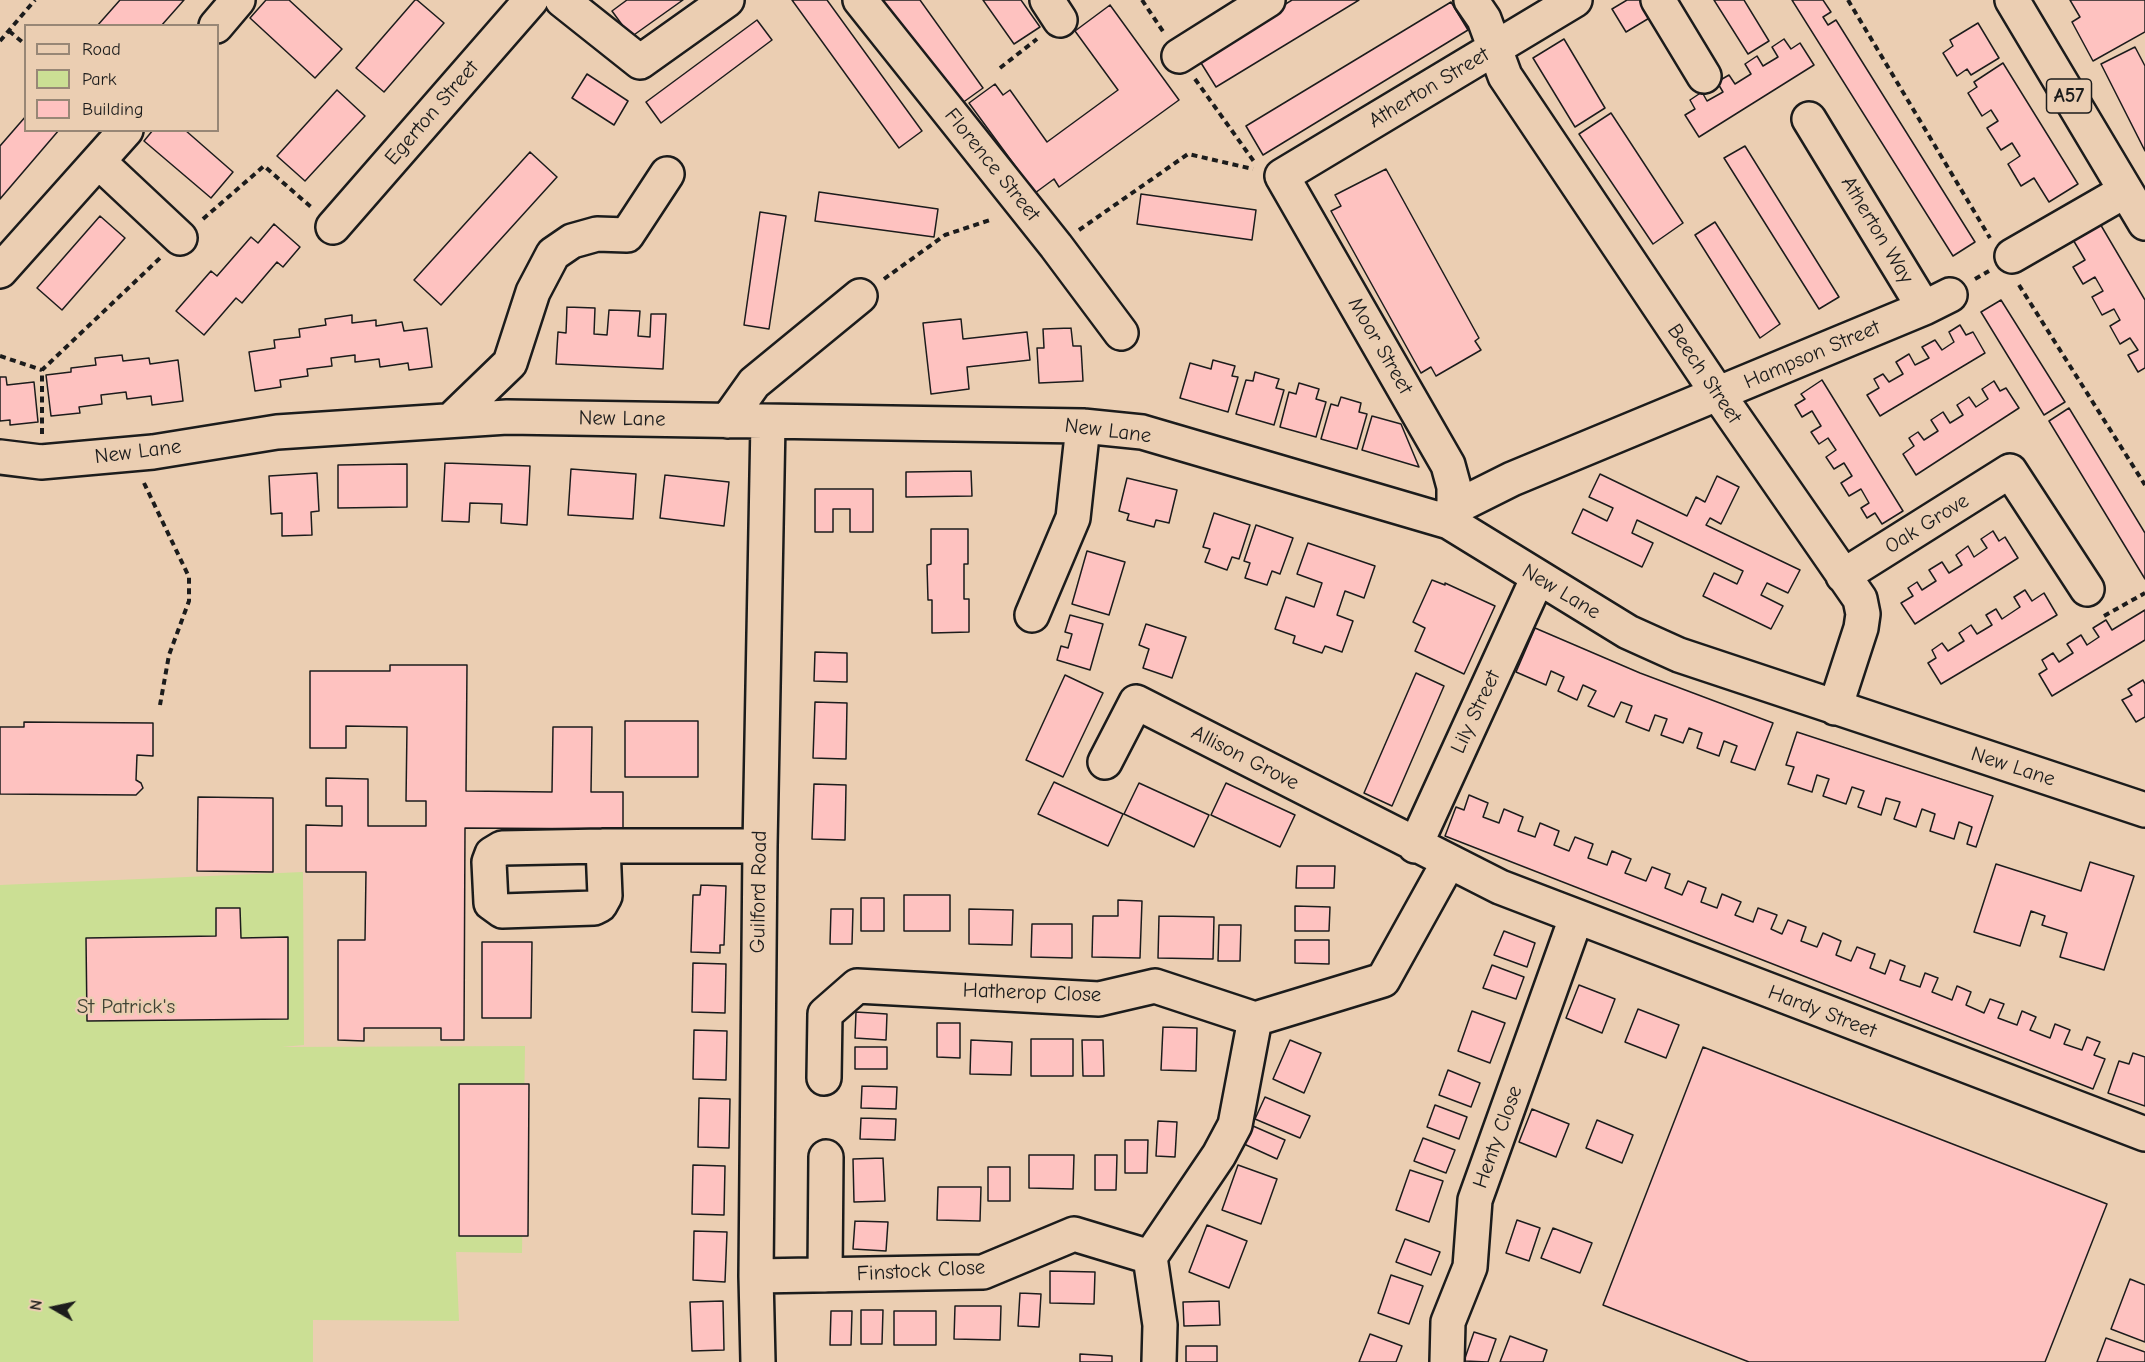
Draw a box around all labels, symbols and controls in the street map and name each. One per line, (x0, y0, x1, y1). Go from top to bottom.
legend (24, 24, 219, 132)
text: Road (82, 39, 121, 60)
street label: Atherton Street (1364, 42, 1494, 134)
street label: Egerton Street (380, 56, 484, 170)
text: Park (82, 69, 116, 90)
road number: A57 (2046, 79, 2092, 113)
text: Building (82, 99, 144, 120)
street label: Florence Street (939, 103, 1045, 227)
street label: Atherton Way (1835, 172, 1919, 288)
street label: Moor Street (1342, 293, 1418, 399)
street label: Hampson Street (1740, 315, 1884, 395)
street label: Beech Street (1661, 319, 1747, 429)
street label: New Lane (578, 406, 666, 432)
street label: New Lane (1063, 413, 1153, 449)
street label: New Lane (93, 434, 183, 470)
street label: Oak Grove (1880, 488, 1974, 560)
street label: New Lane (1517, 559, 1605, 625)
street label: Lily Street (1446, 666, 1506, 758)
street label: Allison Grove (1187, 720, 1303, 796)
street label: New Lane (1968, 742, 2058, 792)
street label: Guilford Road (745, 830, 773, 954)
street label: Hatherop Close (962, 978, 1102, 1008)
street label: Hardy Street (1764, 980, 1880, 1044)
park label: St Patrick's (77, 994, 175, 1020)
street label: Henty Close (1468, 1082, 1528, 1192)
street label: Finstock Close (856, 1255, 986, 1287)
north arrow (24, 1278, 84, 1338)
text: N (27, 1299, 46, 1312)

